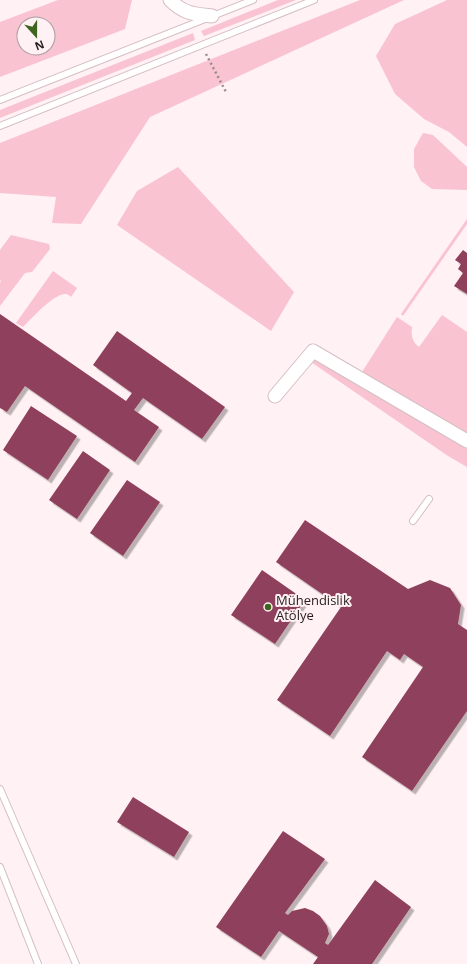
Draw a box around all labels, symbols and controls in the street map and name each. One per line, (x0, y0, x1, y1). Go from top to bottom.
north arrow (16, 16, 56, 56)
text: N (33, 37, 47, 54)
place label: Mühendislik Atölye (276, 591, 350, 624)
marker: Mühendislik Atölye (263, 602, 273, 612)

